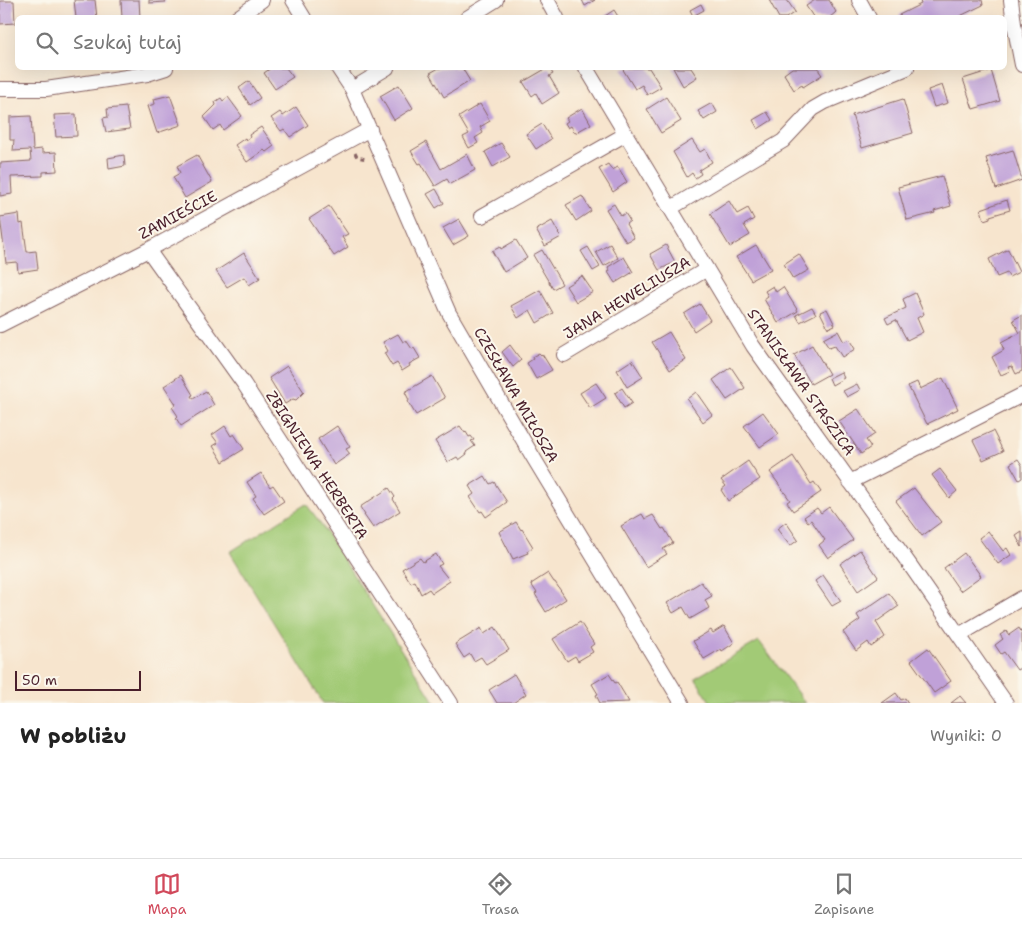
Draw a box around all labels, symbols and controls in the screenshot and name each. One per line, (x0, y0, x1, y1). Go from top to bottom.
search box (15, 15, 1007, 70)
icon: search (33, 29, 61, 57)
text: Szukaj tutaj (73, 30, 182, 55)
street label: ZAMIEŚCIE (135, 185, 221, 244)
street label: JANA HEWELIUSZA (560, 252, 694, 344)
street label: STANISŁAWA STASZICA (743, 305, 859, 460)
street label: CZESŁAWA MIŁOSZA (469, 324, 563, 466)
street label: ZBIGNIEWA HERBERTA (261, 387, 373, 543)
scale bar (15, 668, 141, 691)
text: 50 m (22, 671, 57, 689)
text: W pobliżu (20, 722, 127, 750)
text: Wyniki: 0 (930, 725, 1002, 746)
tab: Mapa (148, 870, 186, 918)
tab: Trasa (482, 870, 519, 918)
tab: Zapisane (814, 870, 874, 918)

